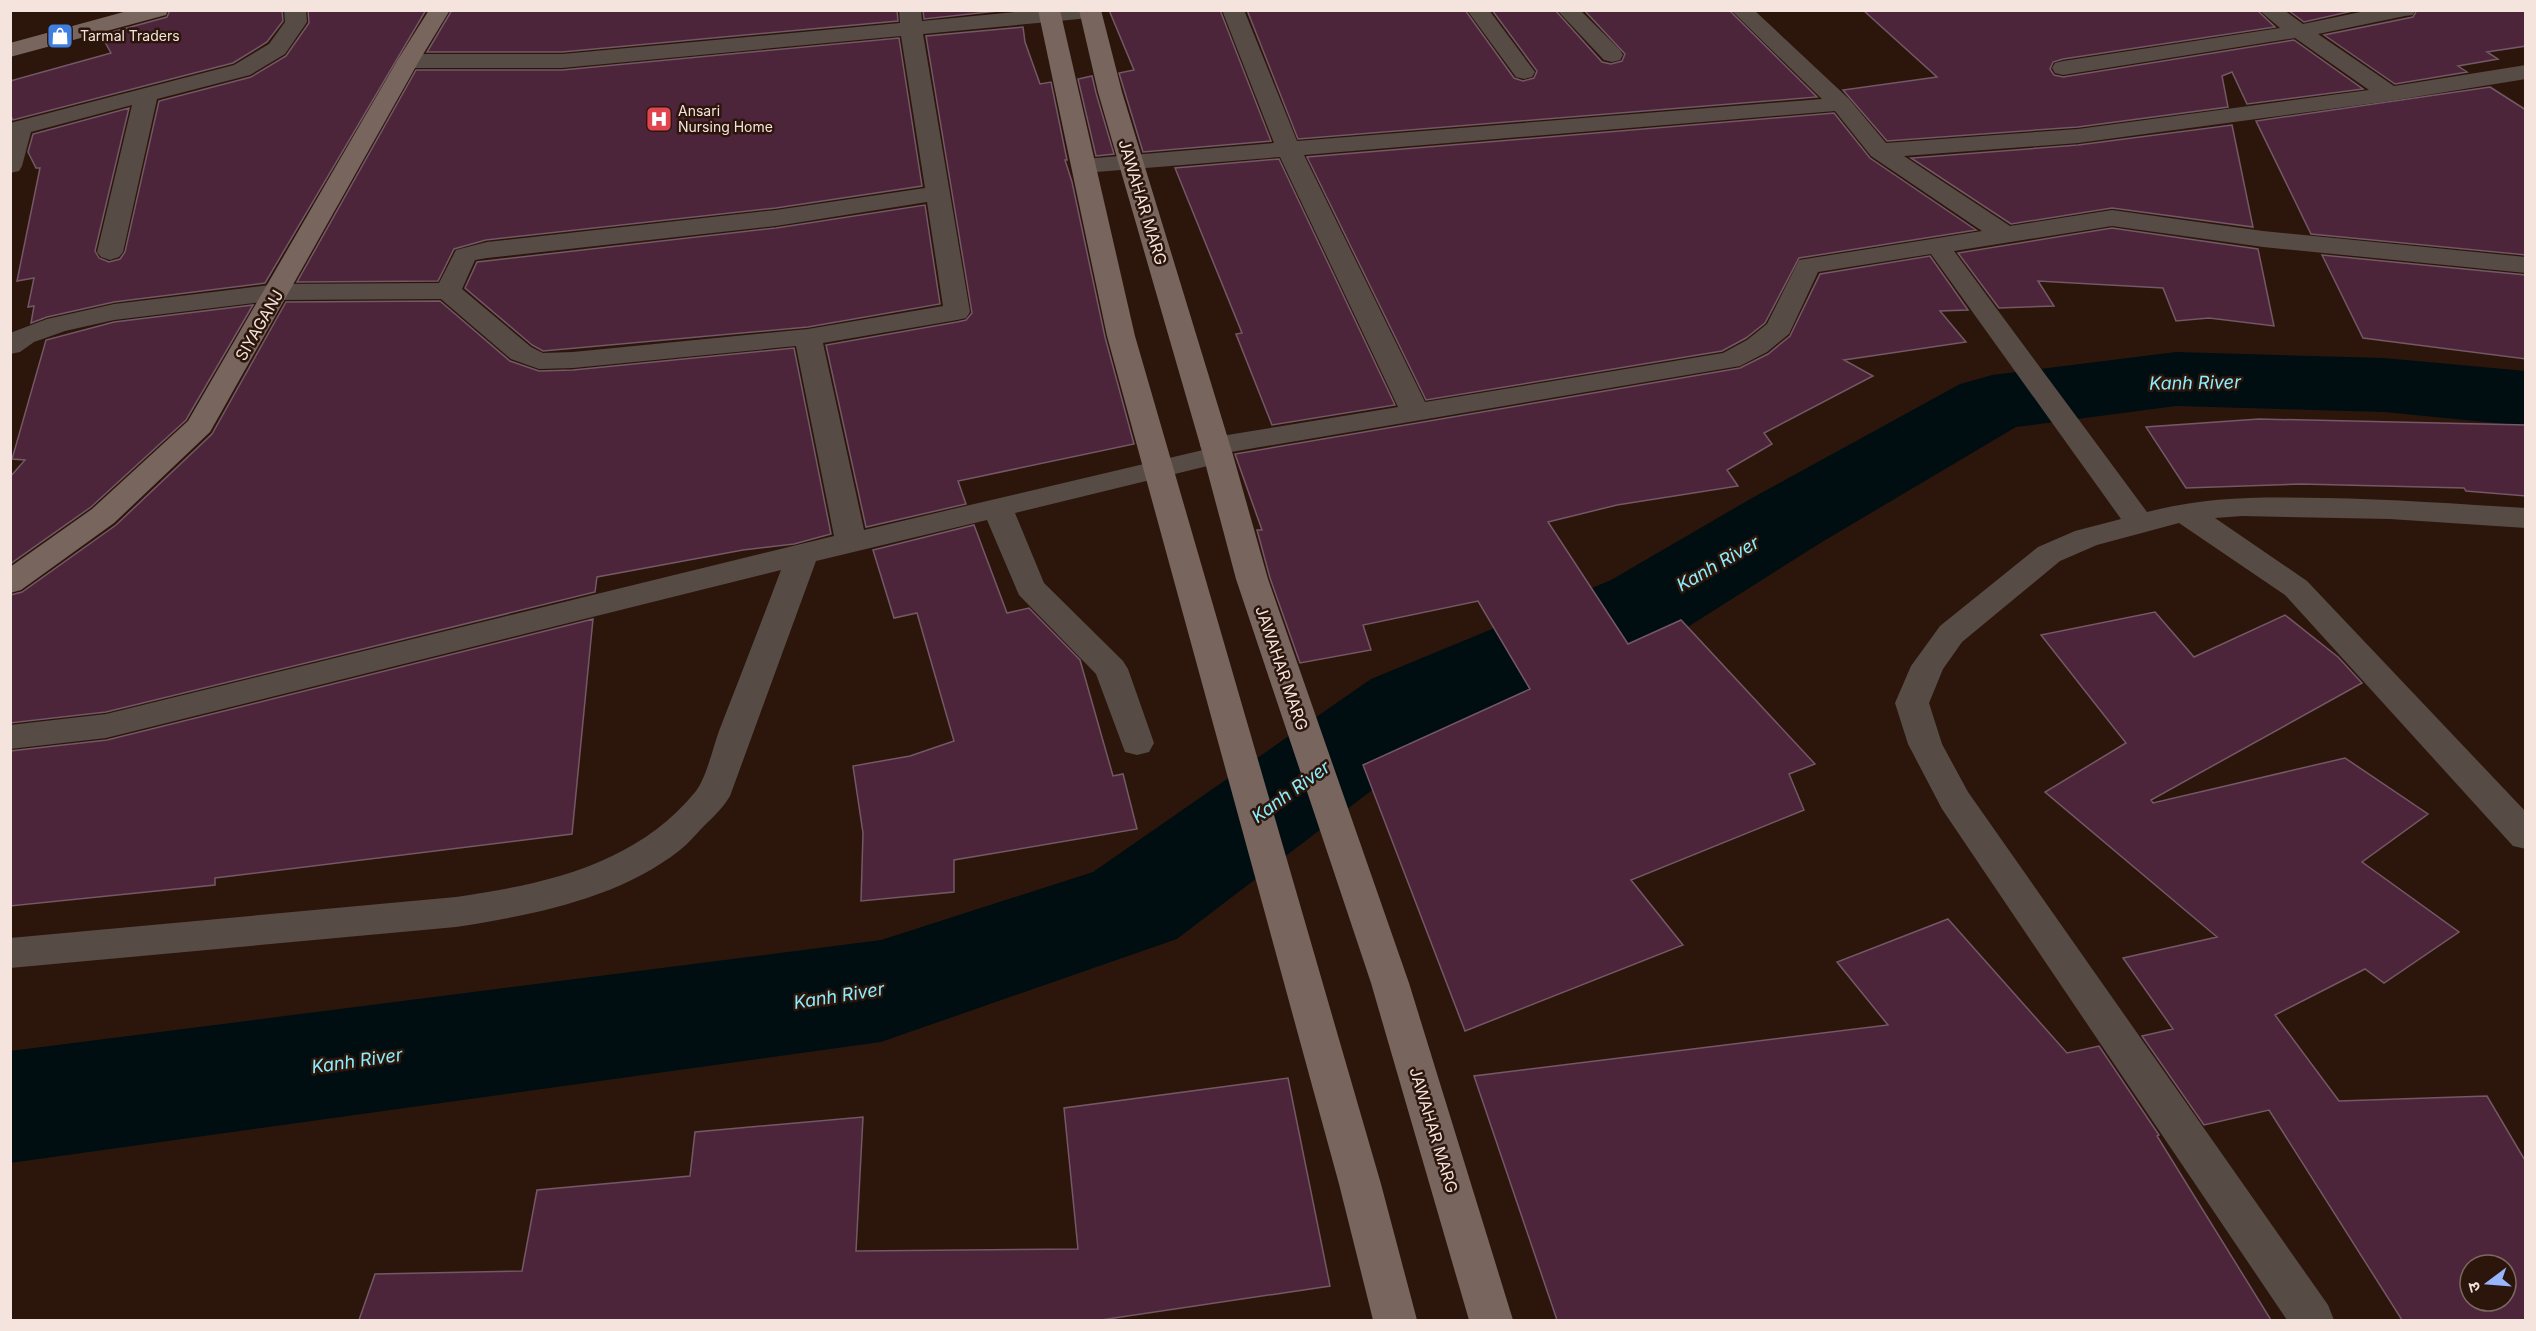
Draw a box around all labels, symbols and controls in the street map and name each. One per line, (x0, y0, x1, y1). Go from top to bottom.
shop icon: Tarmal Traders (45, 21, 75, 51)
place label: Tarmal Traders (80, 27, 180, 44)
place label: Ansari Nursing Home (678, 102, 773, 135)
hospital icon: Ansari Nursing Home (644, 104, 674, 134)
street label: JAWAHAR MARG (1114, 137, 1172, 267)
street label: SIYAGANJ (231, 286, 287, 364)
water label: Kanh River (2149, 371, 2242, 394)
water label: Kanh River (1673, 531, 1764, 596)
street label: JAWAHAR MARG (1251, 603, 1313, 733)
water label: Kanh River (1247, 755, 1335, 827)
water label: Kanh River (792, 978, 887, 1013)
water label: Kanh River (310, 1044, 405, 1077)
street label: JAWAHAR MARG (1405, 1065, 1463, 1195)
north arrow (2458, 1253, 2518, 1313)
text: उ (2463, 1279, 2484, 1294)

